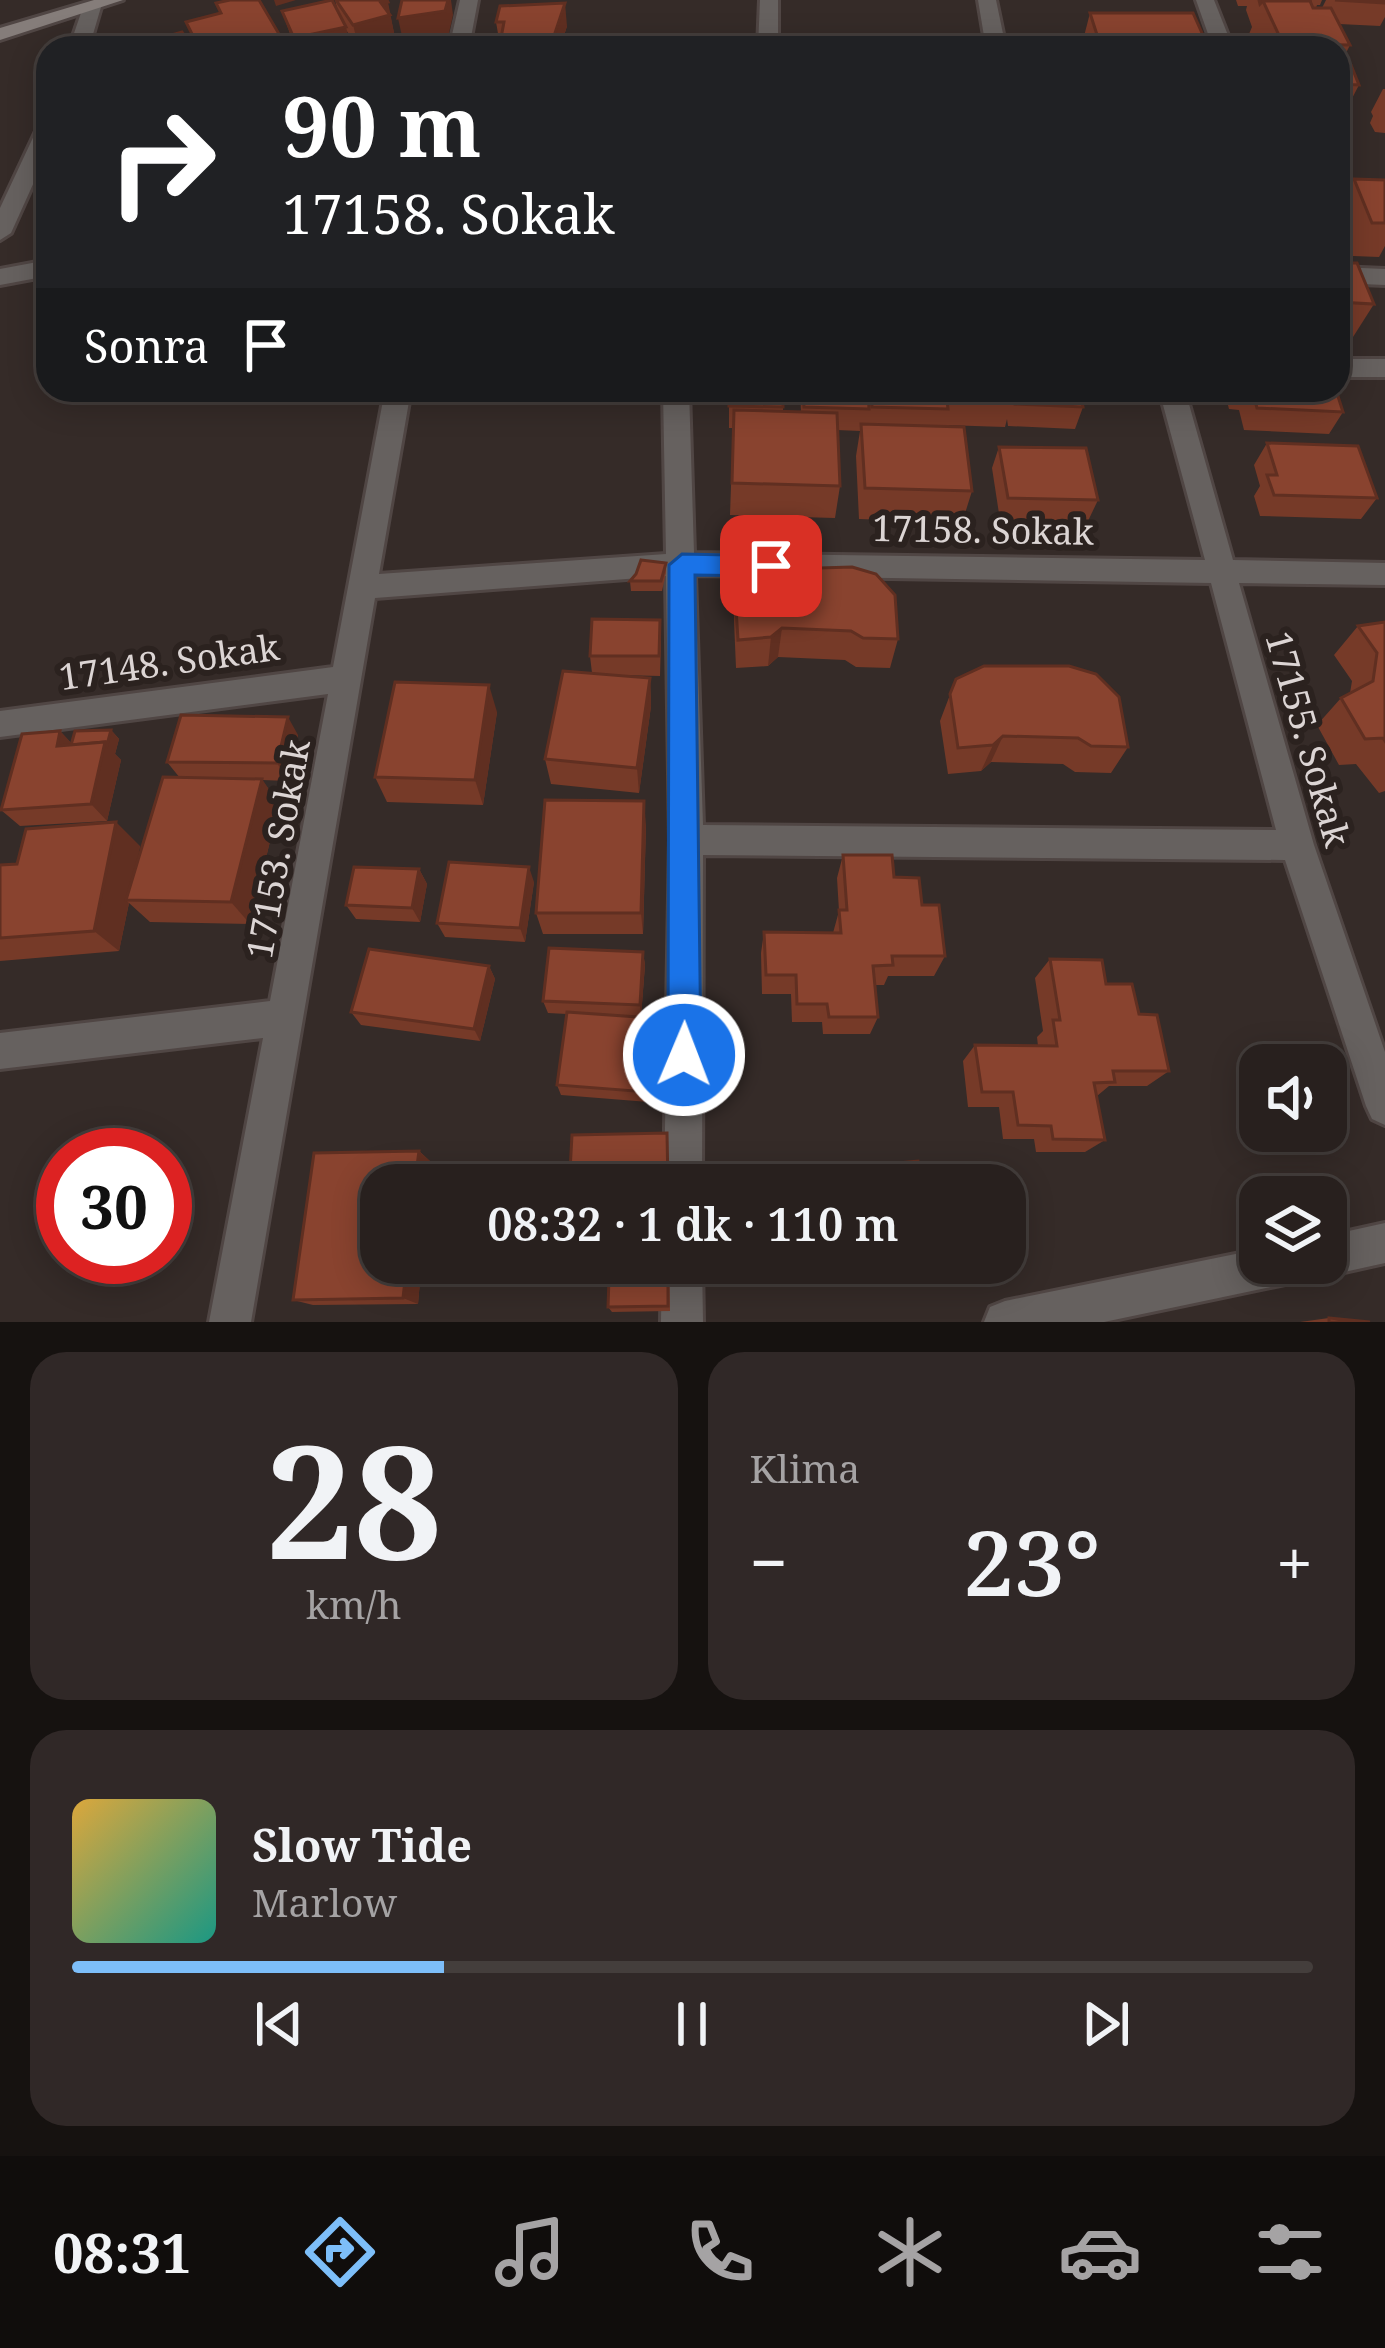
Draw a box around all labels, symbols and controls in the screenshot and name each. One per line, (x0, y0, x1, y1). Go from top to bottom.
text: 90 m (282, 67, 482, 182)
icon: right (84, 84, 240, 240)
text: 17158. Sokak (282, 176, 615, 250)
icon: arrive (233, 312, 299, 378)
text: Sonra (84, 315, 209, 376)
street label: 17158. Sokak (872, 503, 1095, 556)
pin (720, 515, 822, 617)
icon: arrive (738, 533, 804, 599)
street label: 17148. Sokak (56, 622, 283, 701)
street label: 17155. Sokak (1254, 626, 1363, 853)
street label: 17153. Sokak (234, 735, 321, 962)
position arrow (621, 992, 747, 1118)
map controls (1239, 1044, 1347, 1284)
button: sound (1239, 1044, 1347, 1152)
speed limit sign: 30 (36, 1128, 192, 1284)
button: layers (1239, 1176, 1347, 1284)
text: 08:32 · 1 dk · 110 m (487, 1193, 899, 1254)
text: 28 (266, 1392, 442, 1605)
text: Klima (750, 1441, 860, 1494)
text: 23° (963, 1500, 1101, 1622)
text: − (750, 1516, 788, 1606)
text: + (1276, 1516, 1313, 1606)
text: km/h (306, 1577, 402, 1630)
text: Slow Tide (252, 1814, 472, 1875)
text: Marlow (252, 1875, 397, 1928)
icon: previous (246, 1991, 312, 2057)
icon: pause (659, 1991, 725, 2057)
icon: next (1073, 1991, 1139, 2057)
icon: directions (298, 2210, 382, 2294)
icon: music (488, 2210, 572, 2294)
icon: phone (678, 2210, 762, 2294)
icon: climate (868, 2210, 952, 2294)
icon: car (1058, 2210, 1142, 2294)
icon: filters (1248, 2210, 1332, 2294)
text: 08:31 (53, 2215, 192, 2289)

